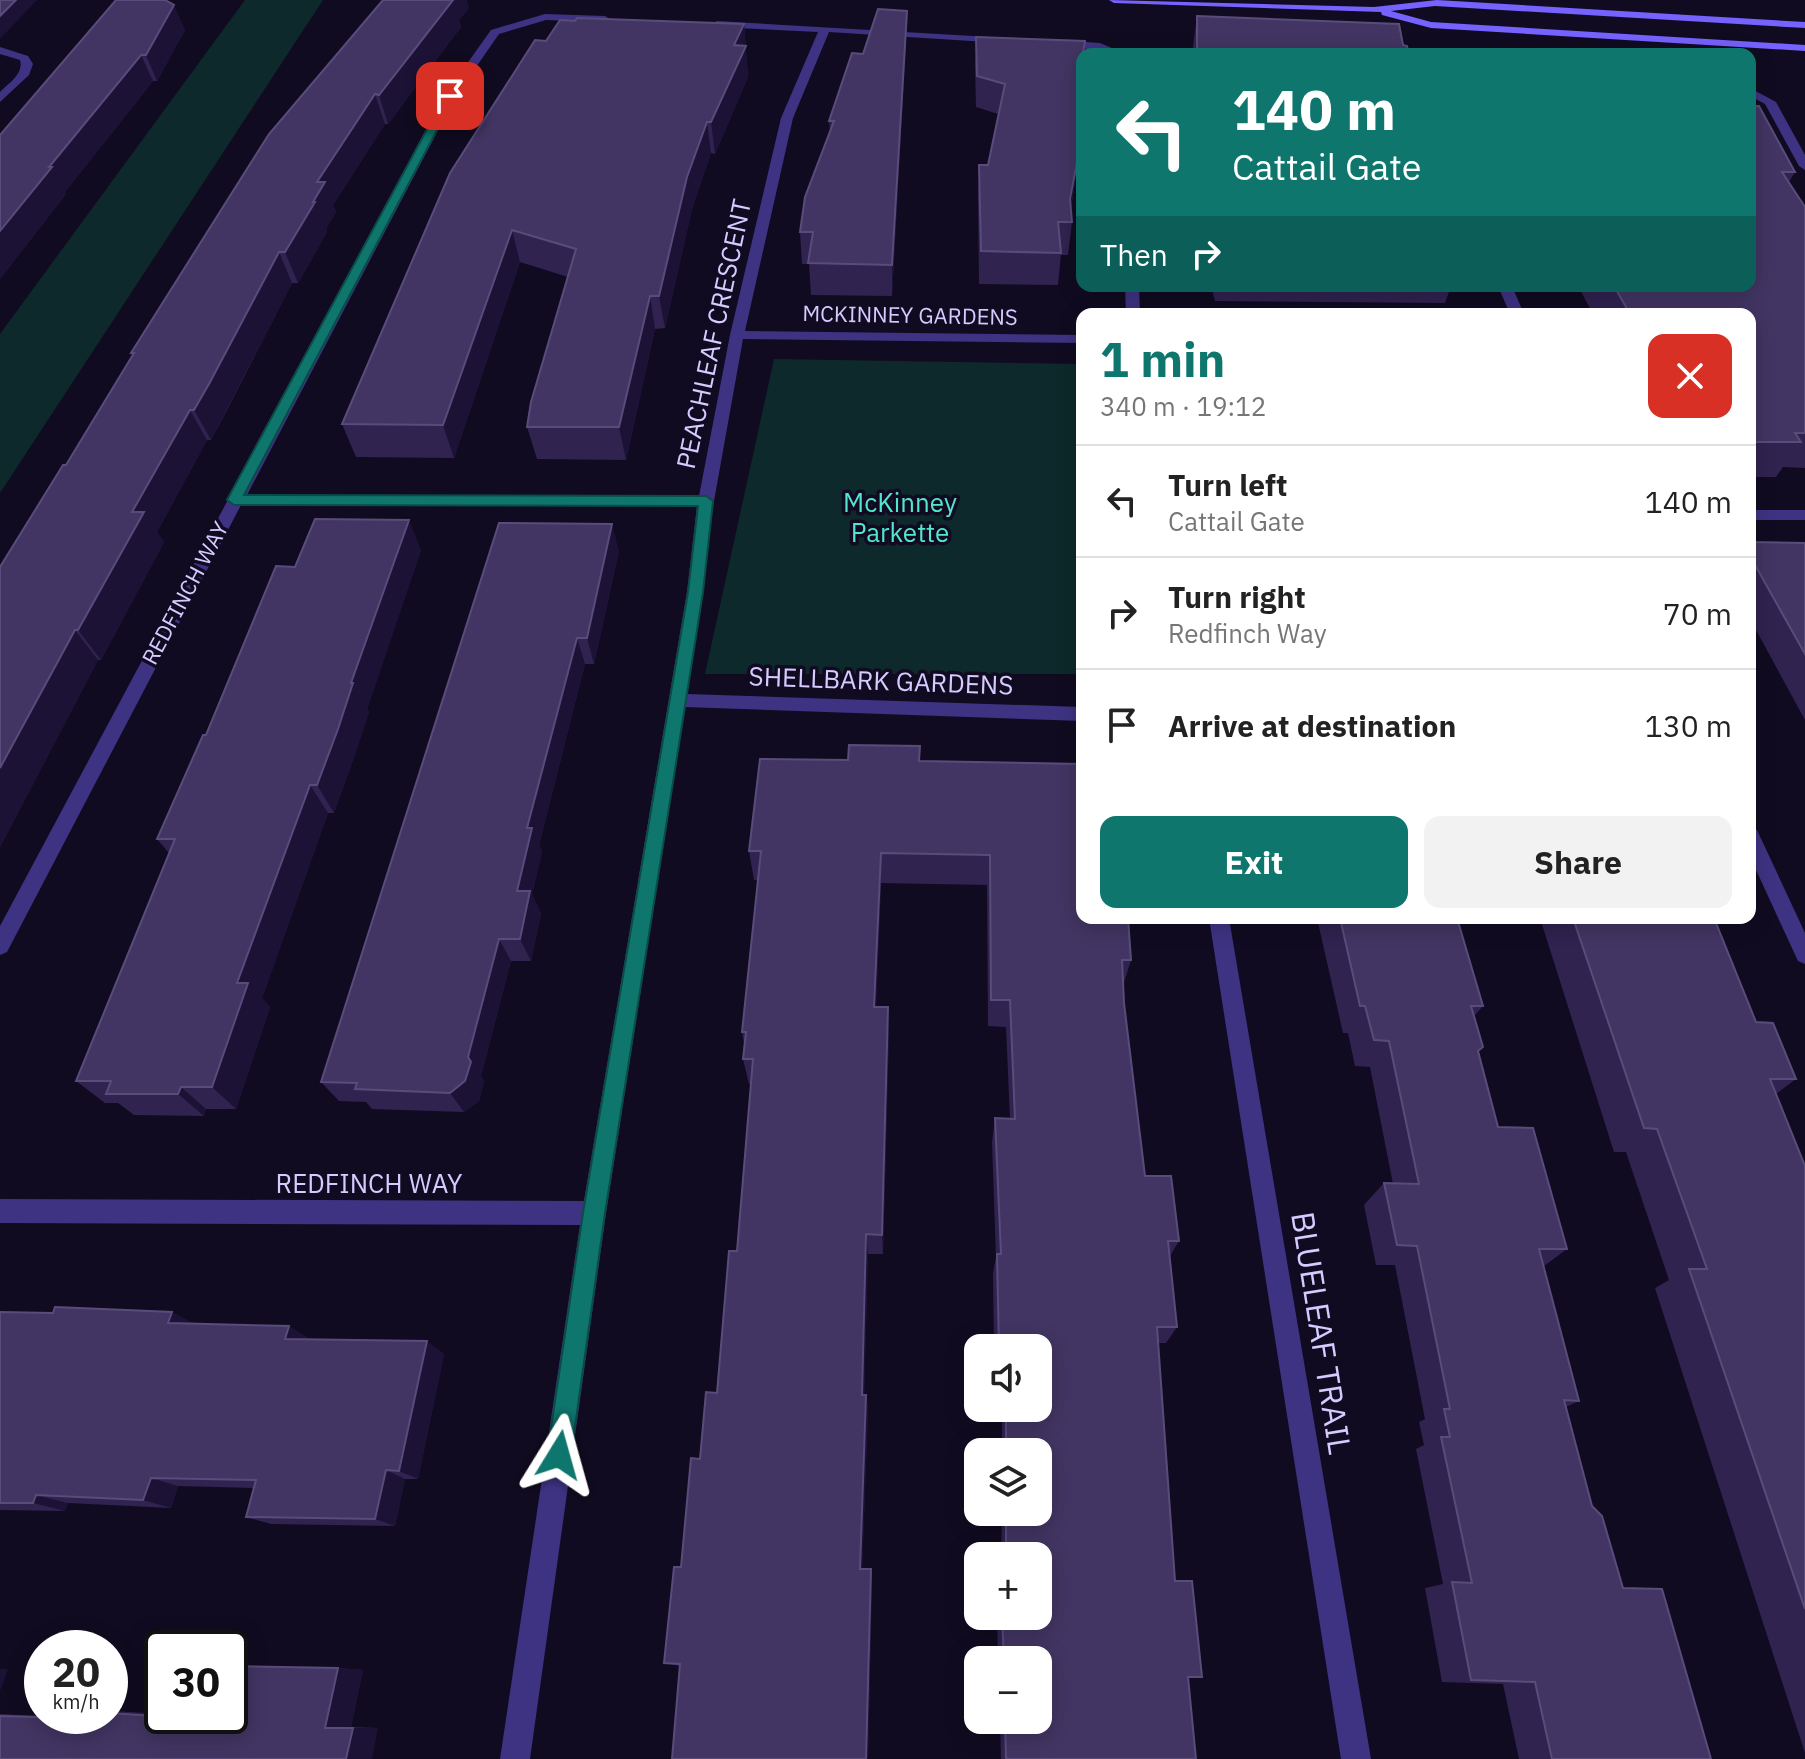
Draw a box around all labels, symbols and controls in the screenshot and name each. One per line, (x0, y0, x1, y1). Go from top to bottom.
pin (416, 62, 484, 130)
text: 140 m (1232, 73, 1396, 145)
icon: arrive (428, 74, 472, 118)
icon: left (1100, 80, 1204, 184)
text: Cattail Gate (1232, 143, 1422, 190)
street label: PEACHLEAF CRESCENT (668, 196, 758, 472)
icon: right (1184, 232, 1228, 276)
text: Then (1100, 235, 1168, 274)
street label: MCKINNEY GARDENS (802, 298, 1018, 331)
text: 1 min (1100, 328, 1225, 390)
button: close (1648, 334, 1732, 418)
text: 340 m · 19:12 (1100, 389, 1266, 423)
text: Turn left (1168, 465, 1287, 504)
icon: left (1100, 479, 1144, 523)
text: 140 m (1645, 482, 1732, 521)
park label: McKinney Parkette (843, 485, 957, 549)
text: Cattail Gate (1168, 504, 1305, 538)
street label: REDFINCH WAY (135, 516, 234, 669)
text: Turn right (1168, 577, 1306, 616)
icon: right (1100, 591, 1144, 635)
text: 70 m (1663, 594, 1732, 633)
text: Redfinch Way (1168, 616, 1327, 650)
street label: SHELLBARK GARDENS (748, 658, 1014, 702)
icon: arrive (1100, 703, 1144, 747)
text: Arrive at destination (1168, 706, 1456, 745)
text: 130 m (1645, 706, 1732, 745)
button: Exit (1100, 816, 1408, 908)
button: Share (1424, 816, 1732, 908)
street label: REDFINCH WAY (276, 1166, 463, 1200)
street label: BLUELEAF TRAIL (1282, 1208, 1362, 1457)
map controls (964, 1334, 1052, 1734)
button: sound (964, 1334, 1052, 1422)
position arrow (517, 1413, 601, 1497)
button: layers (964, 1438, 1052, 1526)
button: + (964, 1542, 1052, 1630)
speed limit sign: 30 (144, 1630, 248, 1734)
text: 20 (52, 1646, 100, 1698)
button: − (964, 1646, 1052, 1734)
text: km/h (52, 1688, 100, 1715)

